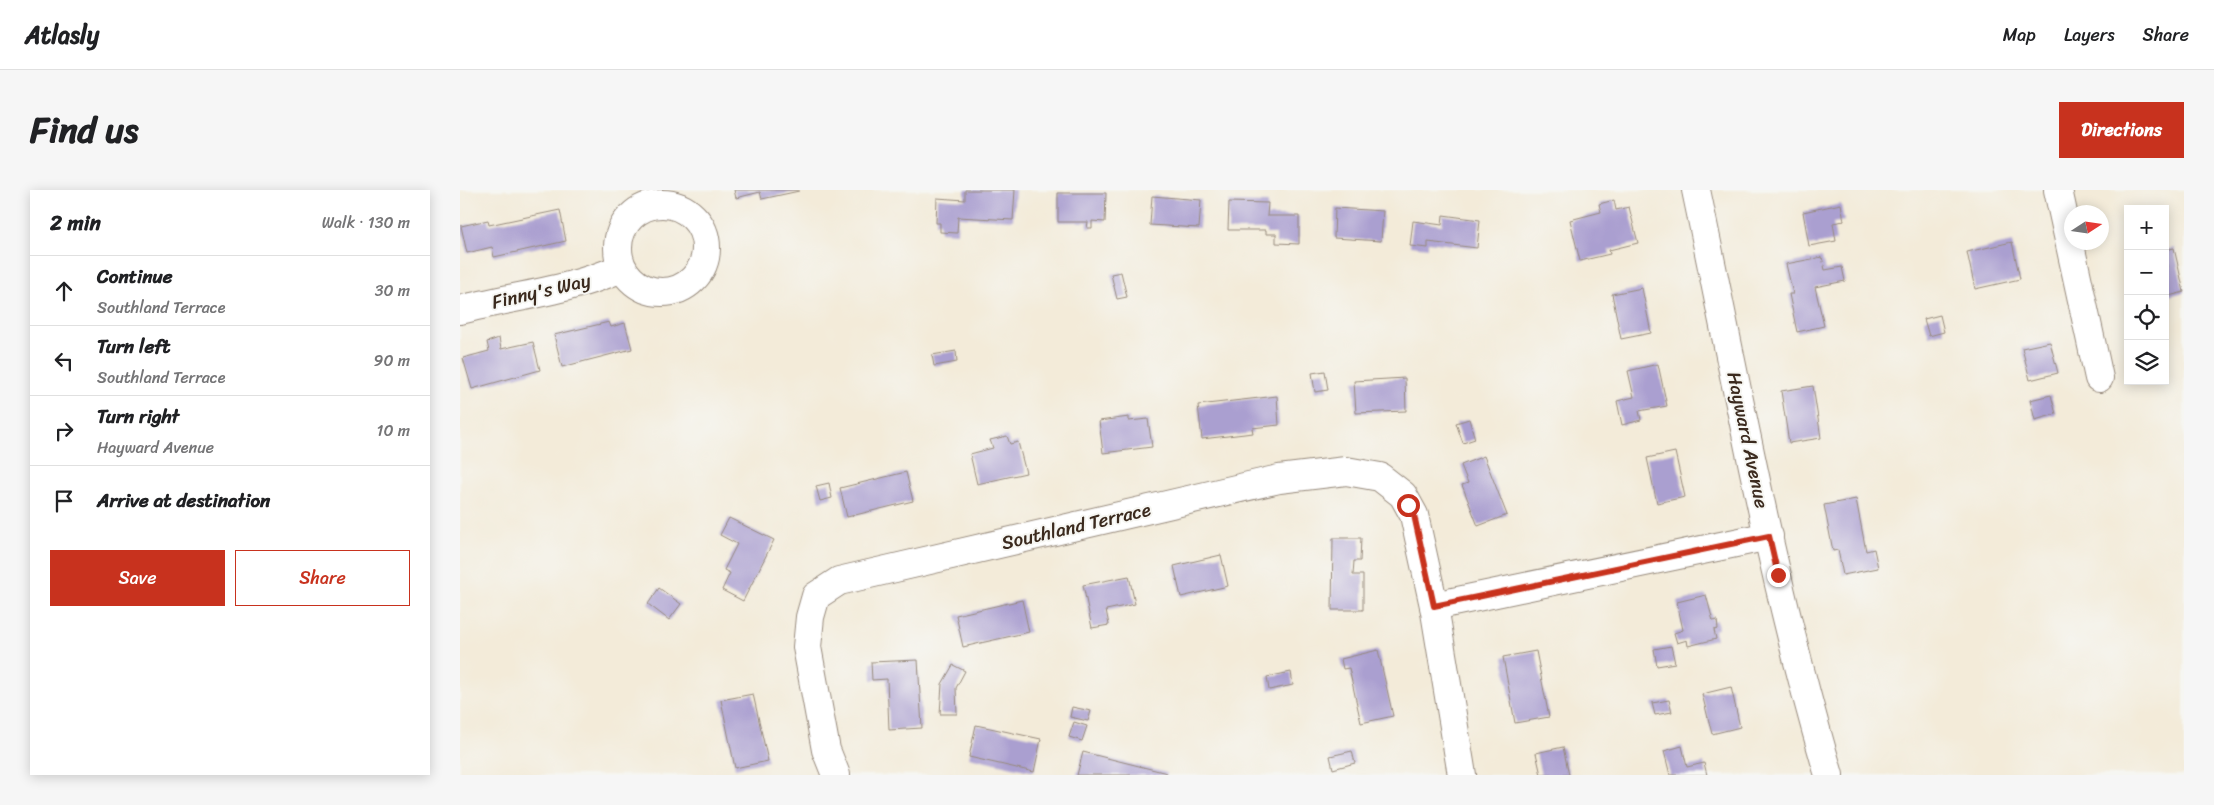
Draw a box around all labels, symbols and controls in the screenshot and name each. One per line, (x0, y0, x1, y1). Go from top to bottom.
text: Atlasly (25, 14, 99, 56)
text: Map (2003, 19, 2036, 51)
text: Layers (2064, 19, 2115, 51)
text: Share (2143, 19, 2189, 51)
text: Find us (30, 99, 138, 161)
button: Directions (2059, 102, 2184, 158)
text: 2 min (50, 204, 101, 242)
north arrow (2064, 205, 2109, 250)
map controls (2124, 205, 2169, 385)
button: + (2124, 205, 2169, 250)
text: Walk · 130 m (322, 208, 410, 237)
button: − (2124, 250, 2169, 295)
text: Continue (97, 260, 173, 293)
street label: Finny's Way (488, 264, 594, 318)
text: 30 m (375, 276, 410, 305)
icon: ahead (50, 277, 78, 305)
text: Southland Terrace (97, 293, 225, 322)
button: locate (2124, 295, 2169, 340)
text: Turn left (97, 330, 170, 363)
button: layers (2124, 340, 2169, 385)
text: 90 m (374, 346, 410, 375)
icon: left (50, 347, 78, 375)
text: Southland Terrace (97, 363, 225, 392)
street label: Hayward Avenue (1717, 369, 1779, 512)
text: Turn right (97, 400, 179, 433)
text: 10 m (377, 416, 410, 445)
icon: right (50, 417, 78, 445)
text: Hayward Avenue (97, 433, 214, 462)
text: Arrive at destination (97, 484, 270, 517)
icon: arrive (50, 487, 78, 515)
street label: Southland Terrace (998, 493, 1154, 559)
route start (1397, 494, 1420, 517)
button: Save (50, 550, 225, 606)
button: Share (235, 550, 410, 606)
route end (1767, 564, 1790, 587)

